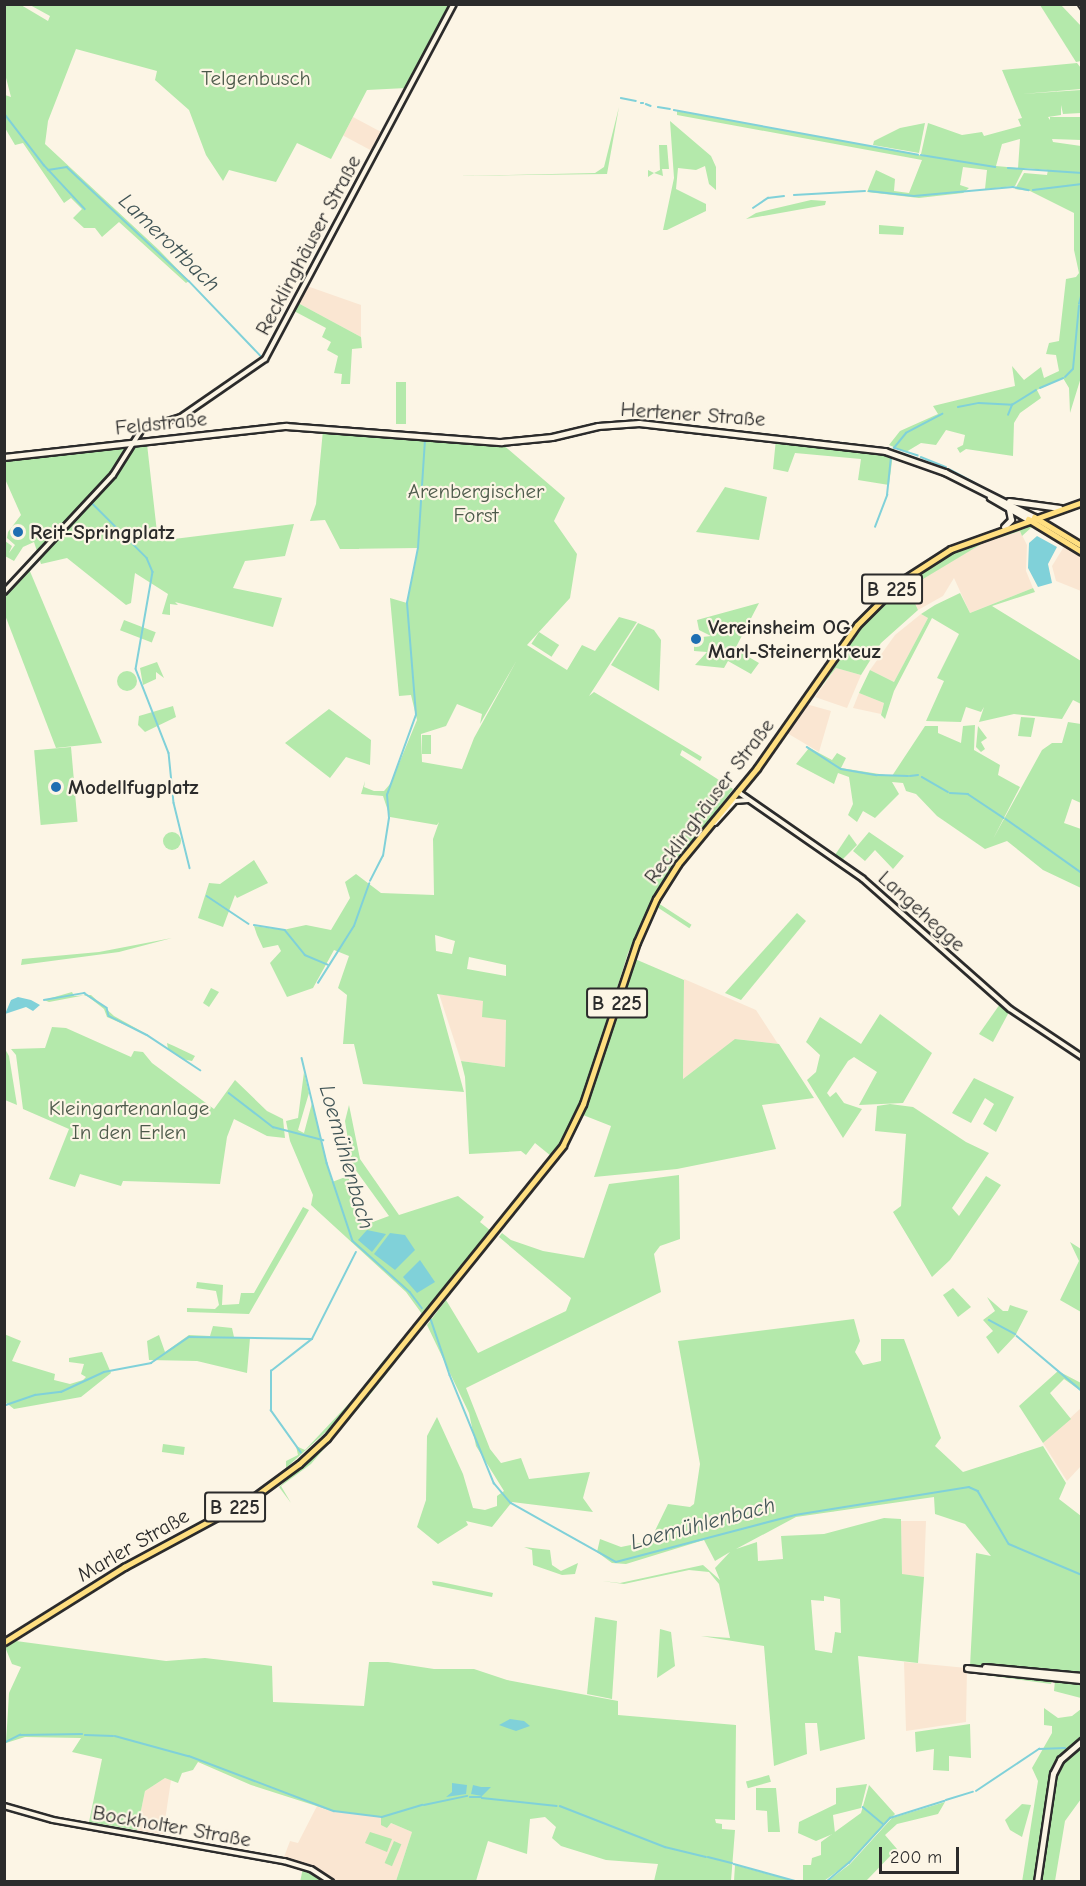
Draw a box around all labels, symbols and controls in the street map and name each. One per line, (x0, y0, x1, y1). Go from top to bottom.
park label: Telgenbusch (201, 65, 311, 91)
street label: Recklinghäuser Straße (250, 151, 366, 339)
water label: Lamerottbach (113, 188, 225, 298)
street label: Hertener Straße (620, 396, 766, 432)
street label: Feldstraße (114, 406, 208, 440)
park label: Arenbergischer Forst (408, 478, 544, 528)
place label: Reit-Springplatz (30, 519, 174, 545)
marker: Reit-Springplatz (11, 525, 25, 539)
road number: B 225 (860, 572, 924, 606)
place label: Vereinsheim OG Marl-Steinernkreuz (708, 614, 881, 664)
marker: Vereinsheim OG Marl-Steinernkreuz (689, 632, 703, 646)
street label: Recklinghäuser Straße (639, 713, 779, 889)
place label: Modellfugplatz (68, 774, 199, 800)
marker: Modellfugplatz (49, 780, 63, 794)
street label: Langehegge (873, 865, 971, 957)
road number: B 225 (586, 986, 648, 1020)
water label: Loemühlenbach (313, 1082, 379, 1232)
park label: Kleingartenanlage In den Erlen (49, 1095, 209, 1145)
road number: B 225 (204, 1490, 266, 1524)
water label: Loemühlenbach (628, 1492, 778, 1556)
street label: Marler Straße (72, 1503, 194, 1587)
street label: Bockholter Straße (91, 1800, 253, 1852)
scale bar (882, 1835, 962, 1873)
text: 200 m (890, 1847, 942, 1868)

